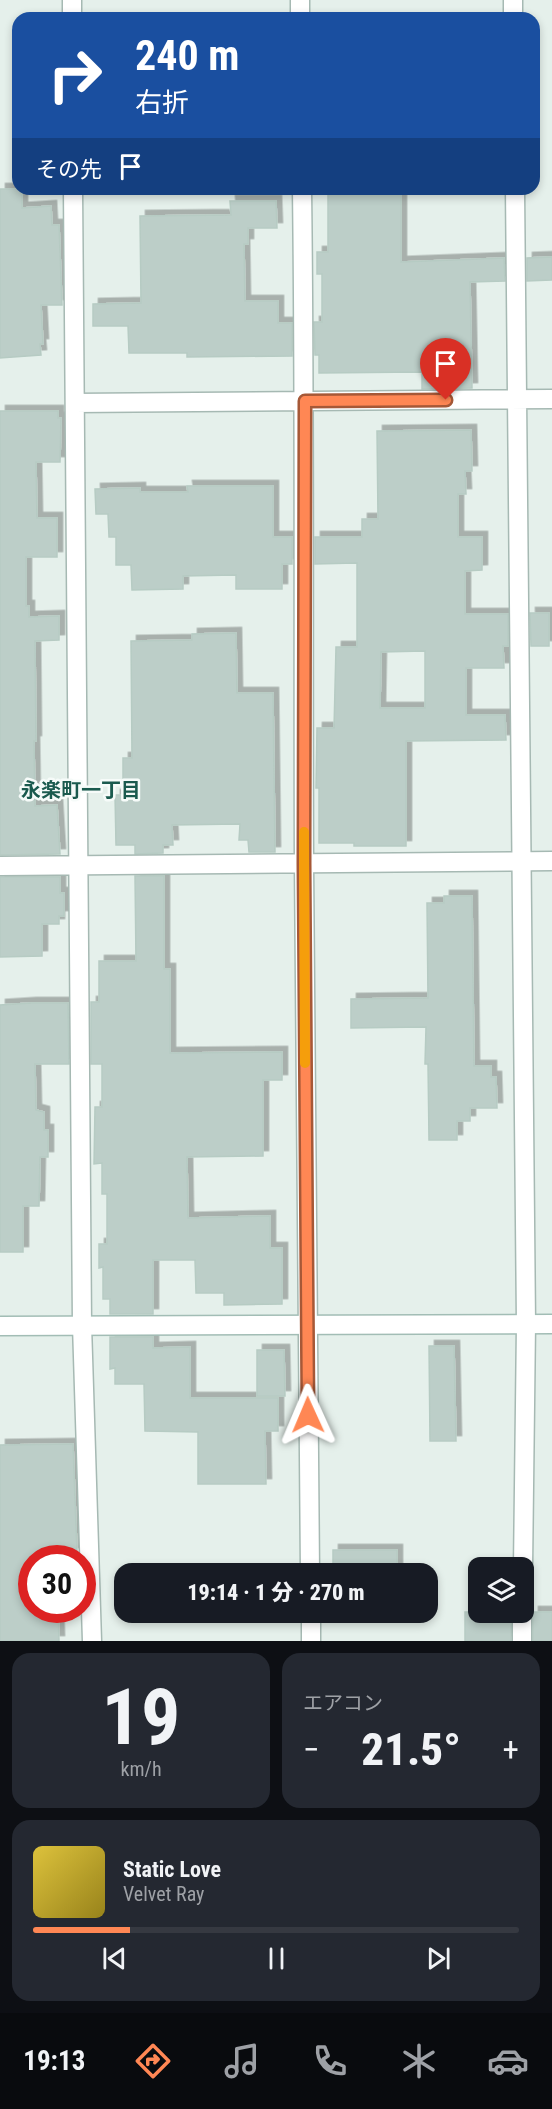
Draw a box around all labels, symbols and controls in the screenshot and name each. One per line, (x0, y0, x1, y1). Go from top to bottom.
text: 240 m (135, 31, 240, 80)
icon: right (36, 36, 114, 114)
text: 右折 (135, 87, 189, 119)
icon: arrive (114, 150, 147, 183)
text: その先 (36, 157, 102, 182)
pin (420, 338, 471, 400)
icon: arrive (429, 347, 462, 380)
district label: 永楽町一丁目 (21, 778, 141, 802)
position arrow (276, 1383, 340, 1447)
speed limit sign: 30 (18, 1545, 96, 1623)
map controls (468, 1557, 534, 1623)
button: layers (468, 1557, 534, 1623)
text: 19:14 · 1 分 · 270 m (187, 1580, 365, 1605)
text: 19 (102, 1672, 180, 1763)
text: エアコン (303, 1691, 383, 1715)
text: 21.5° (361, 1723, 461, 1776)
text: − (303, 1730, 320, 1769)
text: + (503, 1730, 519, 1769)
text: km/h (120, 1757, 162, 1781)
text: Static Love (123, 1857, 221, 1882)
text: Velvet Ray (123, 1882, 204, 1906)
icon: previous (98, 1942, 131, 1975)
icon: pause (260, 1942, 293, 1975)
icon: next (422, 1942, 455, 1975)
icon: directions (132, 2040, 174, 2082)
icon: music (221, 2040, 263, 2082)
icon: phone (309, 2040, 351, 2082)
icon: climate (398, 2040, 440, 2082)
icon: car (487, 2040, 529, 2082)
text: 19:13 (23, 2045, 85, 2077)

